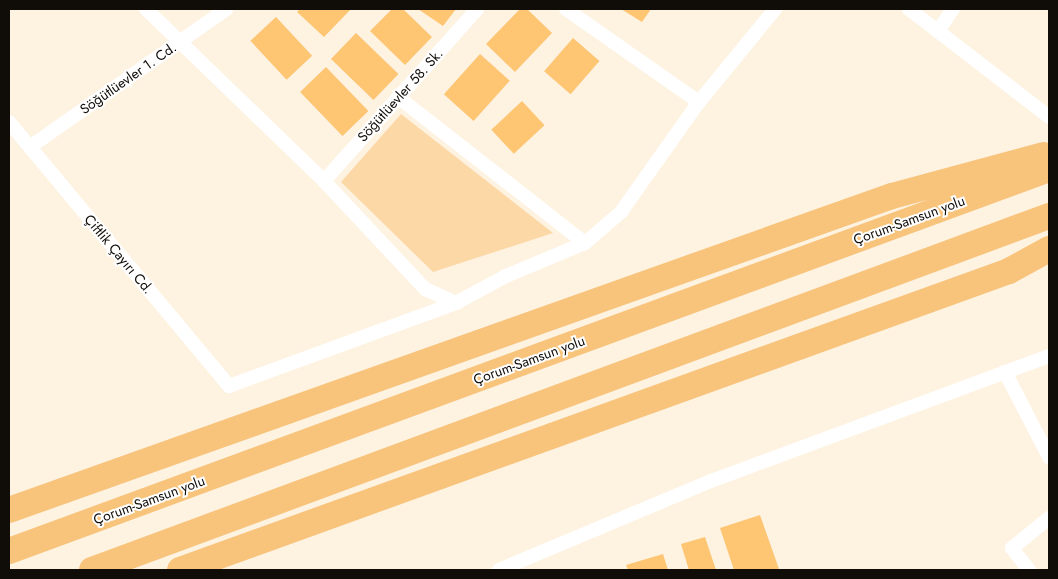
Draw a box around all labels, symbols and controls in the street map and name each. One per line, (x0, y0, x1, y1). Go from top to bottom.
street label: Söğütlüevler 1. Cd. (77, 39, 179, 117)
street label: Söğütlüevler 58. Sk. (354, 45, 446, 145)
street label: Çorum-Samsun yolu (851, 192, 967, 248)
street label: Çiftlik Çayırı Cd. (81, 211, 157, 297)
street label: Çorum-Samsun yolu (471, 332, 587, 388)
street label: Çorum-Samsun yolu (91, 472, 207, 528)

